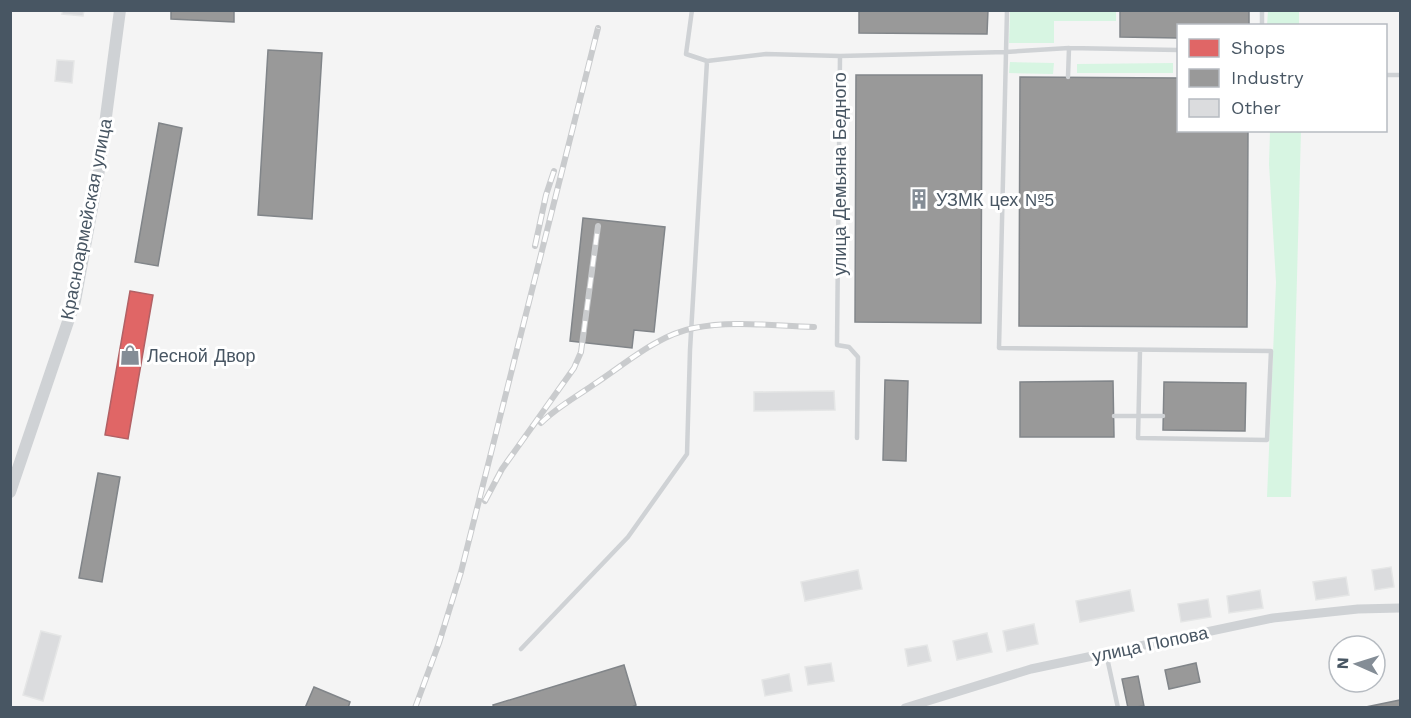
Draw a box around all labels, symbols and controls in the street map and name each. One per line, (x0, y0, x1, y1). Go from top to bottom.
legend (1177, 24, 1387, 132)
text: Shops (1231, 37, 1285, 58)
text: Industry (1231, 67, 1304, 88)
street label: улица Демьяна Бедного (829, 72, 850, 276)
text: Other (1231, 97, 1281, 118)
street label: Красноармейская улица (56, 116, 116, 321)
building icon: УЗМК цех №5 (907, 187, 931, 211)
place label: УЗМК цех №5 (936, 189, 1055, 210)
shop icon: Лесной Двор (118, 343, 142, 367)
place label: Лесной Двор (147, 345, 256, 366)
street label: улица Попова (1090, 621, 1211, 667)
north arrow (1327, 634, 1387, 694)
text: N (1333, 657, 1352, 670)

